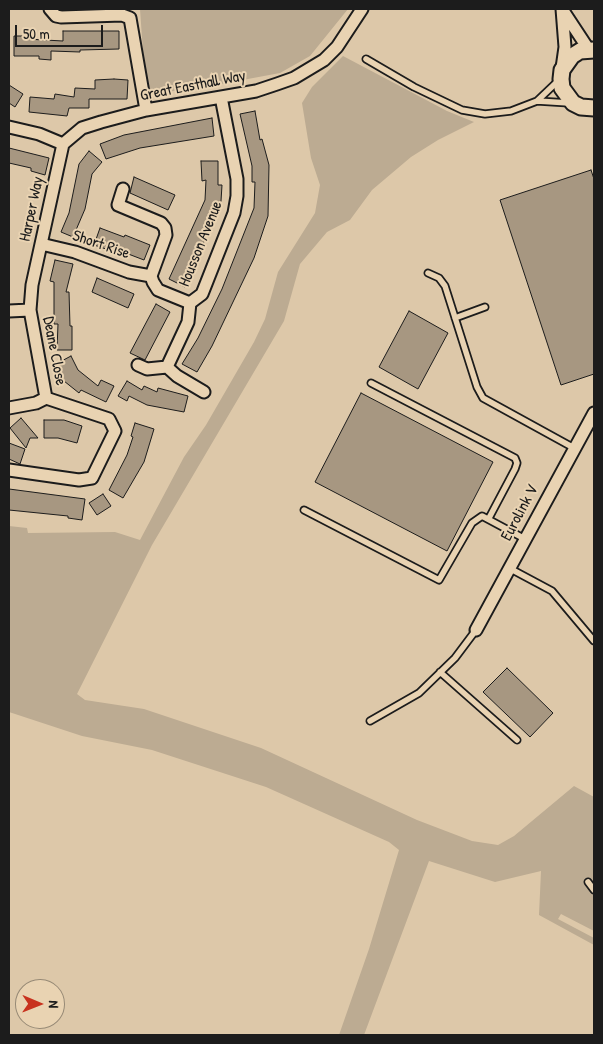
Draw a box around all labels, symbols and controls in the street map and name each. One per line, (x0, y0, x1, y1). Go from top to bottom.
scale bar (18, 15, 105, 47)
text: 50 m (23, 23, 50, 44)
street label: Great Easthall Way (139, 66, 247, 106)
street label: Harper Way (16, 175, 48, 243)
street label: Housson Avenue (175, 198, 227, 290)
street label: Short Rise (70, 226, 132, 264)
street label: Deane Close (38, 315, 70, 387)
street label: Eurolink V (497, 482, 543, 544)
north arrow (15, 979, 65, 1029)
text: N (45, 1000, 64, 1008)

